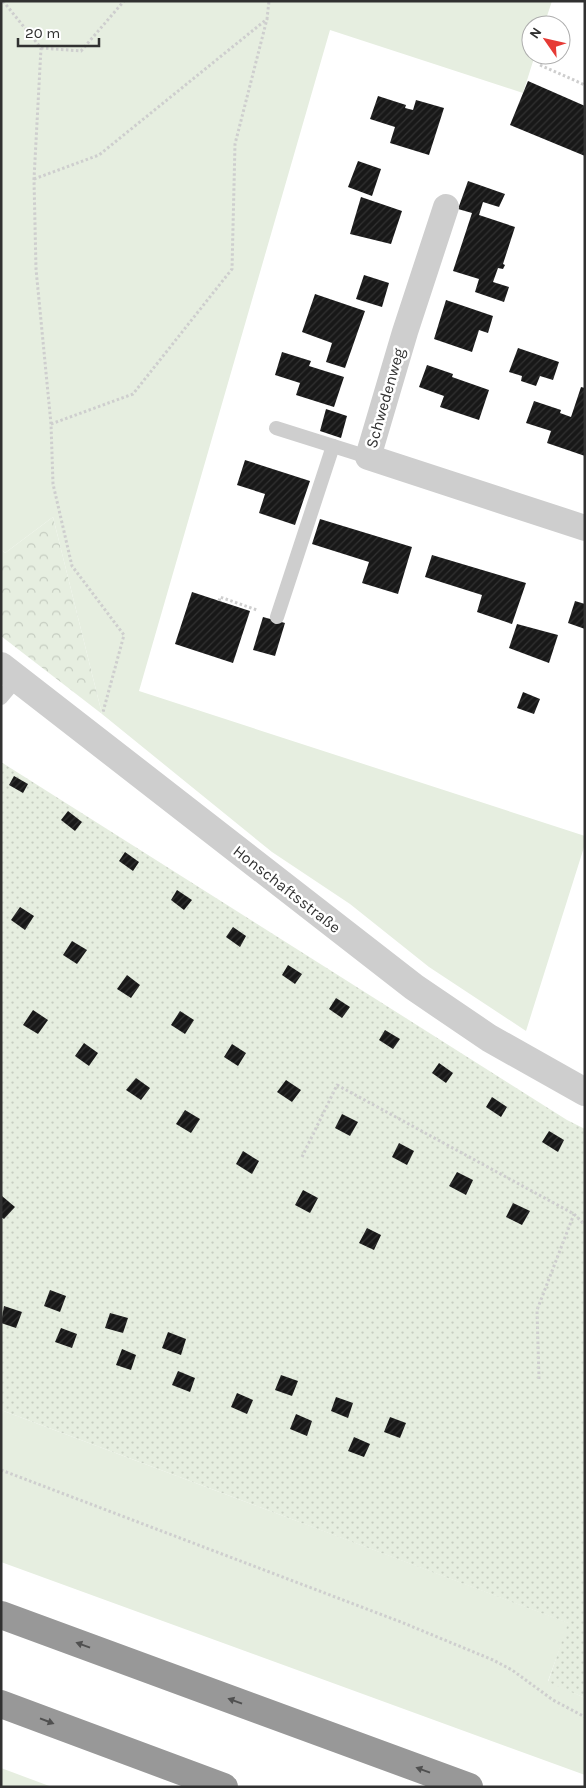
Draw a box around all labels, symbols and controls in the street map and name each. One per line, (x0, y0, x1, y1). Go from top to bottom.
scale bar (18, 15, 99, 47)
north arrow (521, 15, 571, 65)
text: 20 m (25, 24, 60, 42)
text: N (526, 24, 545, 42)
street label: Schwedenweg (362, 346, 408, 450)
street label: Honschaftsstraße (229, 841, 345, 937)
one-way arrow (75, 1641, 90, 1648)
one-way arrow (227, 1697, 242, 1705)
one-way arrow (40, 1717, 55, 1725)
one-way arrow (416, 1766, 431, 1773)

